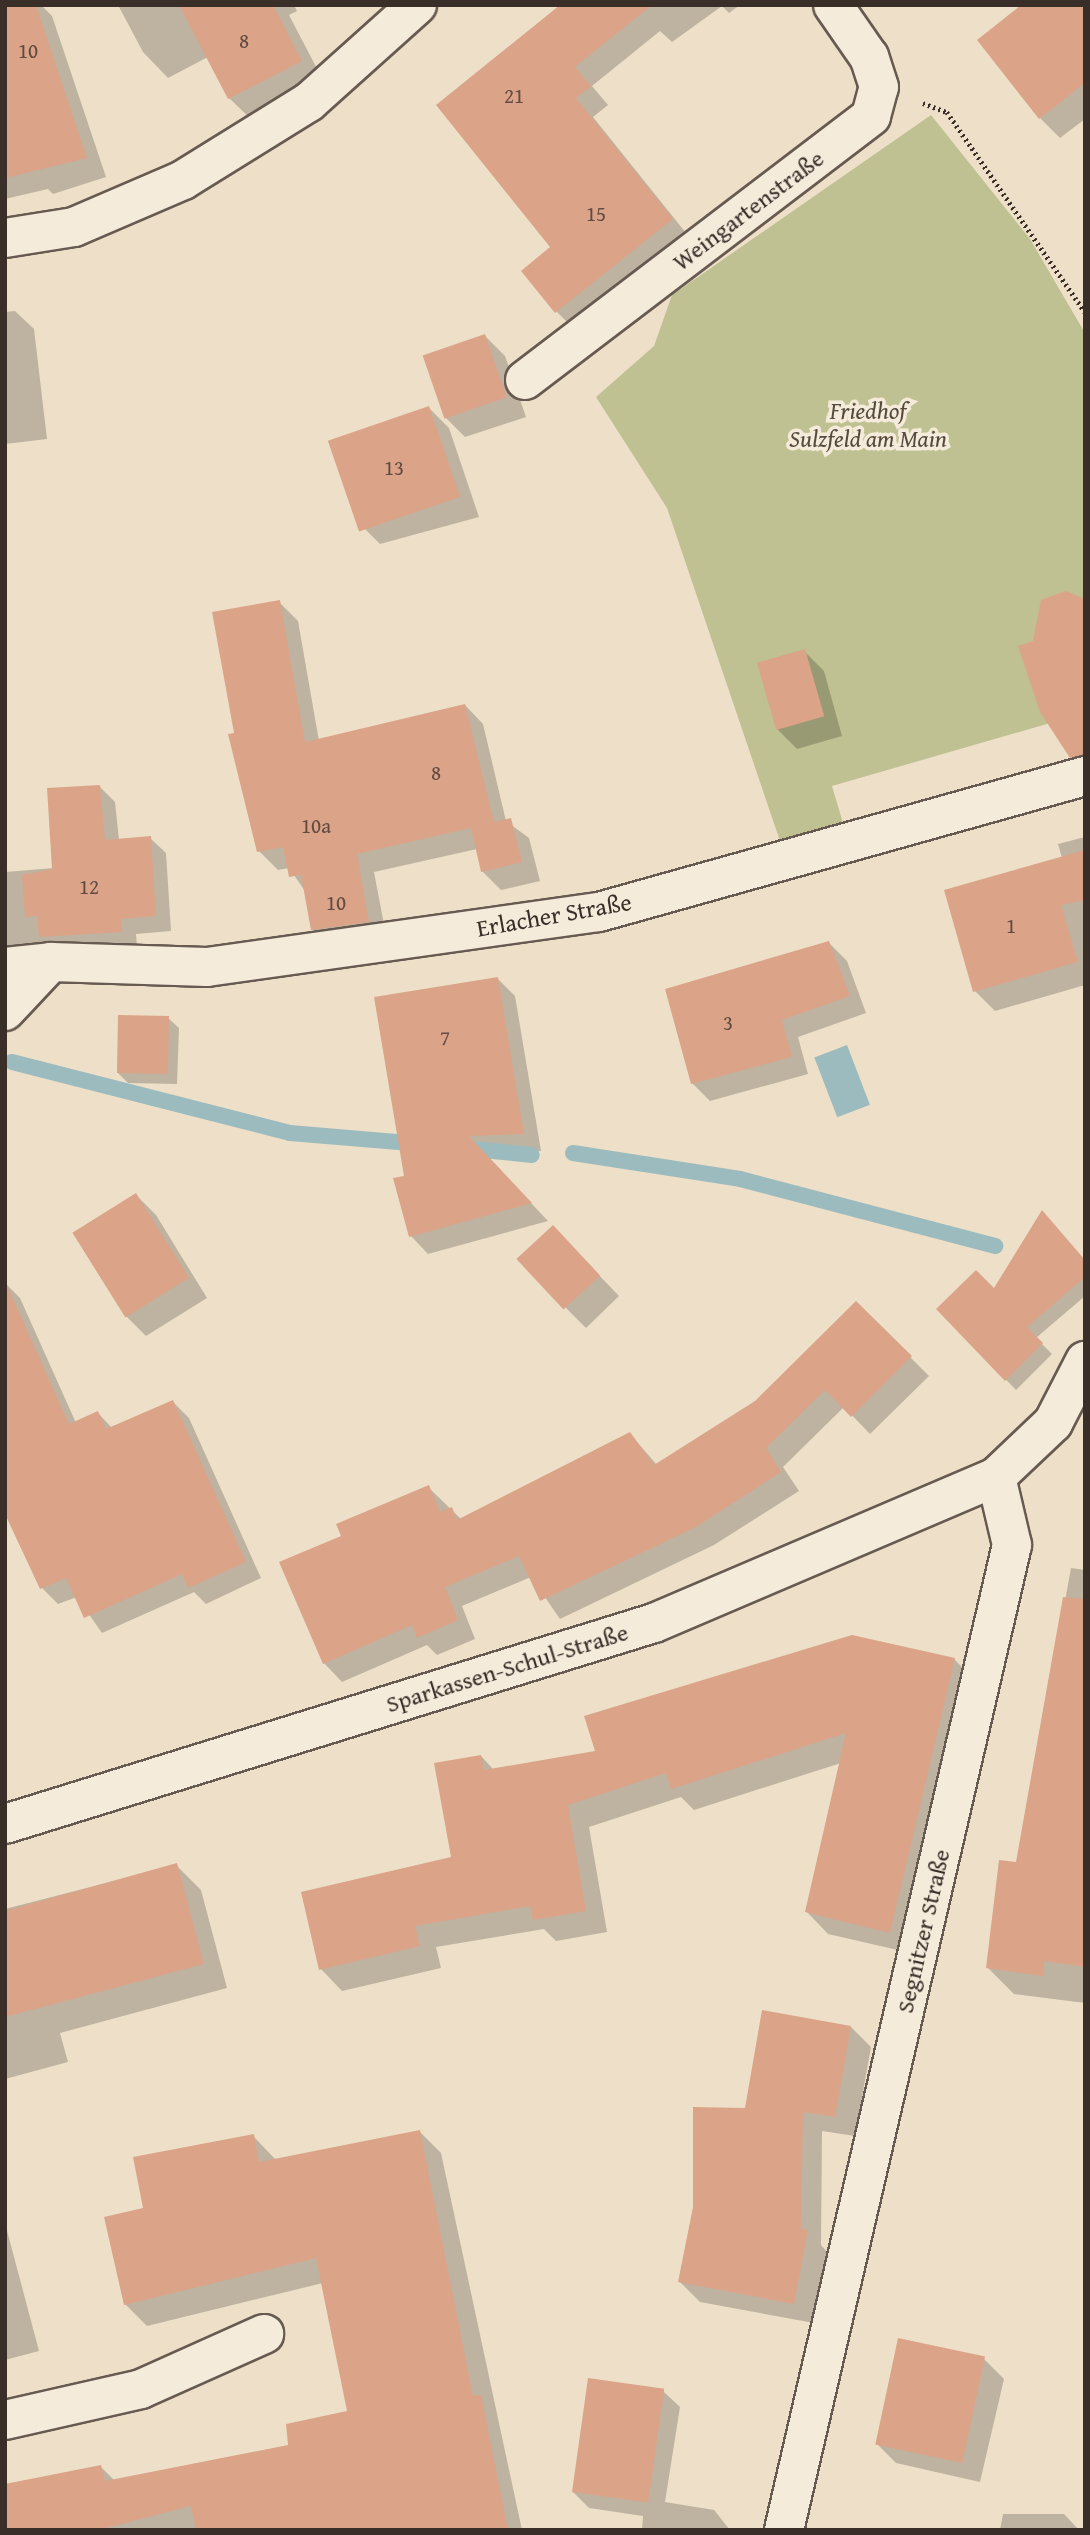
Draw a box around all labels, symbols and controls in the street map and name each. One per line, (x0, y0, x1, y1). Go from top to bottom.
house number: 8 (239, 28, 249, 54)
house number: 10 (18, 38, 38, 64)
house number: 21 (504, 83, 524, 109)
street label: Weingartenstraße (667, 144, 829, 276)
house number: 15 (586, 201, 606, 227)
park label: Friedhof Sulzfeld am Main (789, 397, 947, 453)
house number: 13 (384, 455, 404, 481)
house number: 8 (431, 760, 441, 786)
house number: 10a (301, 813, 331, 839)
house number: 12 (79, 874, 99, 900)
street label: Erlacher Straße (474, 887, 634, 943)
house number: 10 (326, 890, 346, 916)
house number: 1 (1006, 913, 1016, 939)
house number: 3 (723, 1010, 733, 1036)
house number: 7 (440, 1025, 450, 1051)
street label: Sparkassen-Schul-Straße (383, 1617, 631, 1719)
street label: Segnitzer Straße (890, 1846, 956, 2016)

